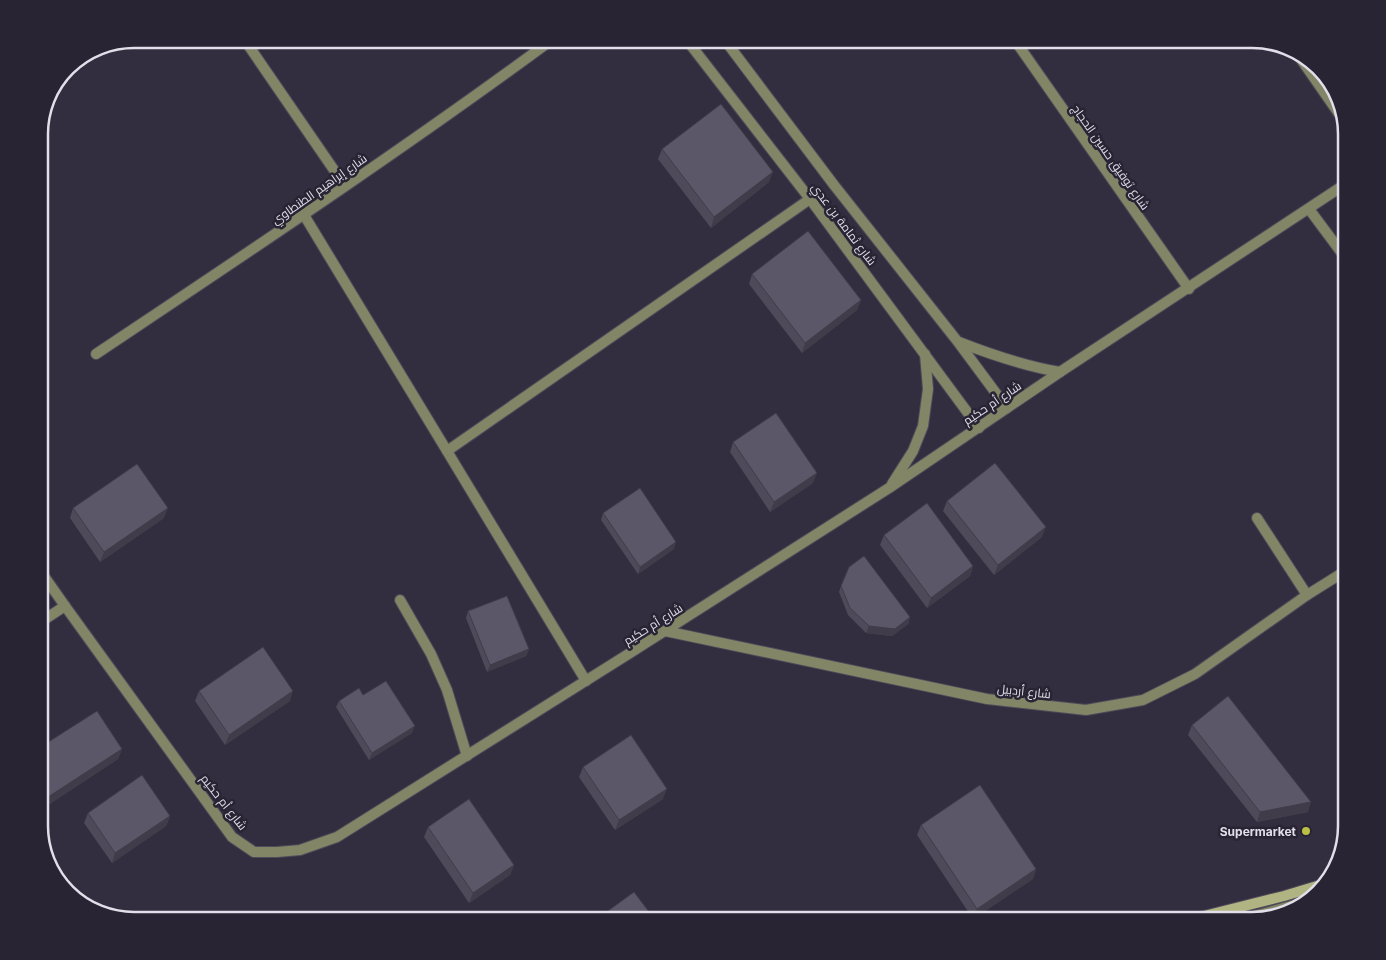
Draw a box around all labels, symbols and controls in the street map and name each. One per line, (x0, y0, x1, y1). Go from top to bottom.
street label: شارع توفيق حسين الحجاج (1068, 101, 1153, 213)
street label: شارع إبراهيم الطنطاوي (268, 150, 371, 230)
street label: شارع ثمامة بن عدي (806, 180, 880, 270)
street label: شارع أم حكيم (960, 378, 1024, 429)
street label: شارع أم حكيم (621, 600, 686, 649)
street label: شارع أردبيل (996, 681, 1052, 702)
street label: شارع أم حكيم (197, 771, 250, 834)
place label: Supermarket (1220, 824, 1297, 839)
marker: Supermarket (1300, 825, 1312, 837)

